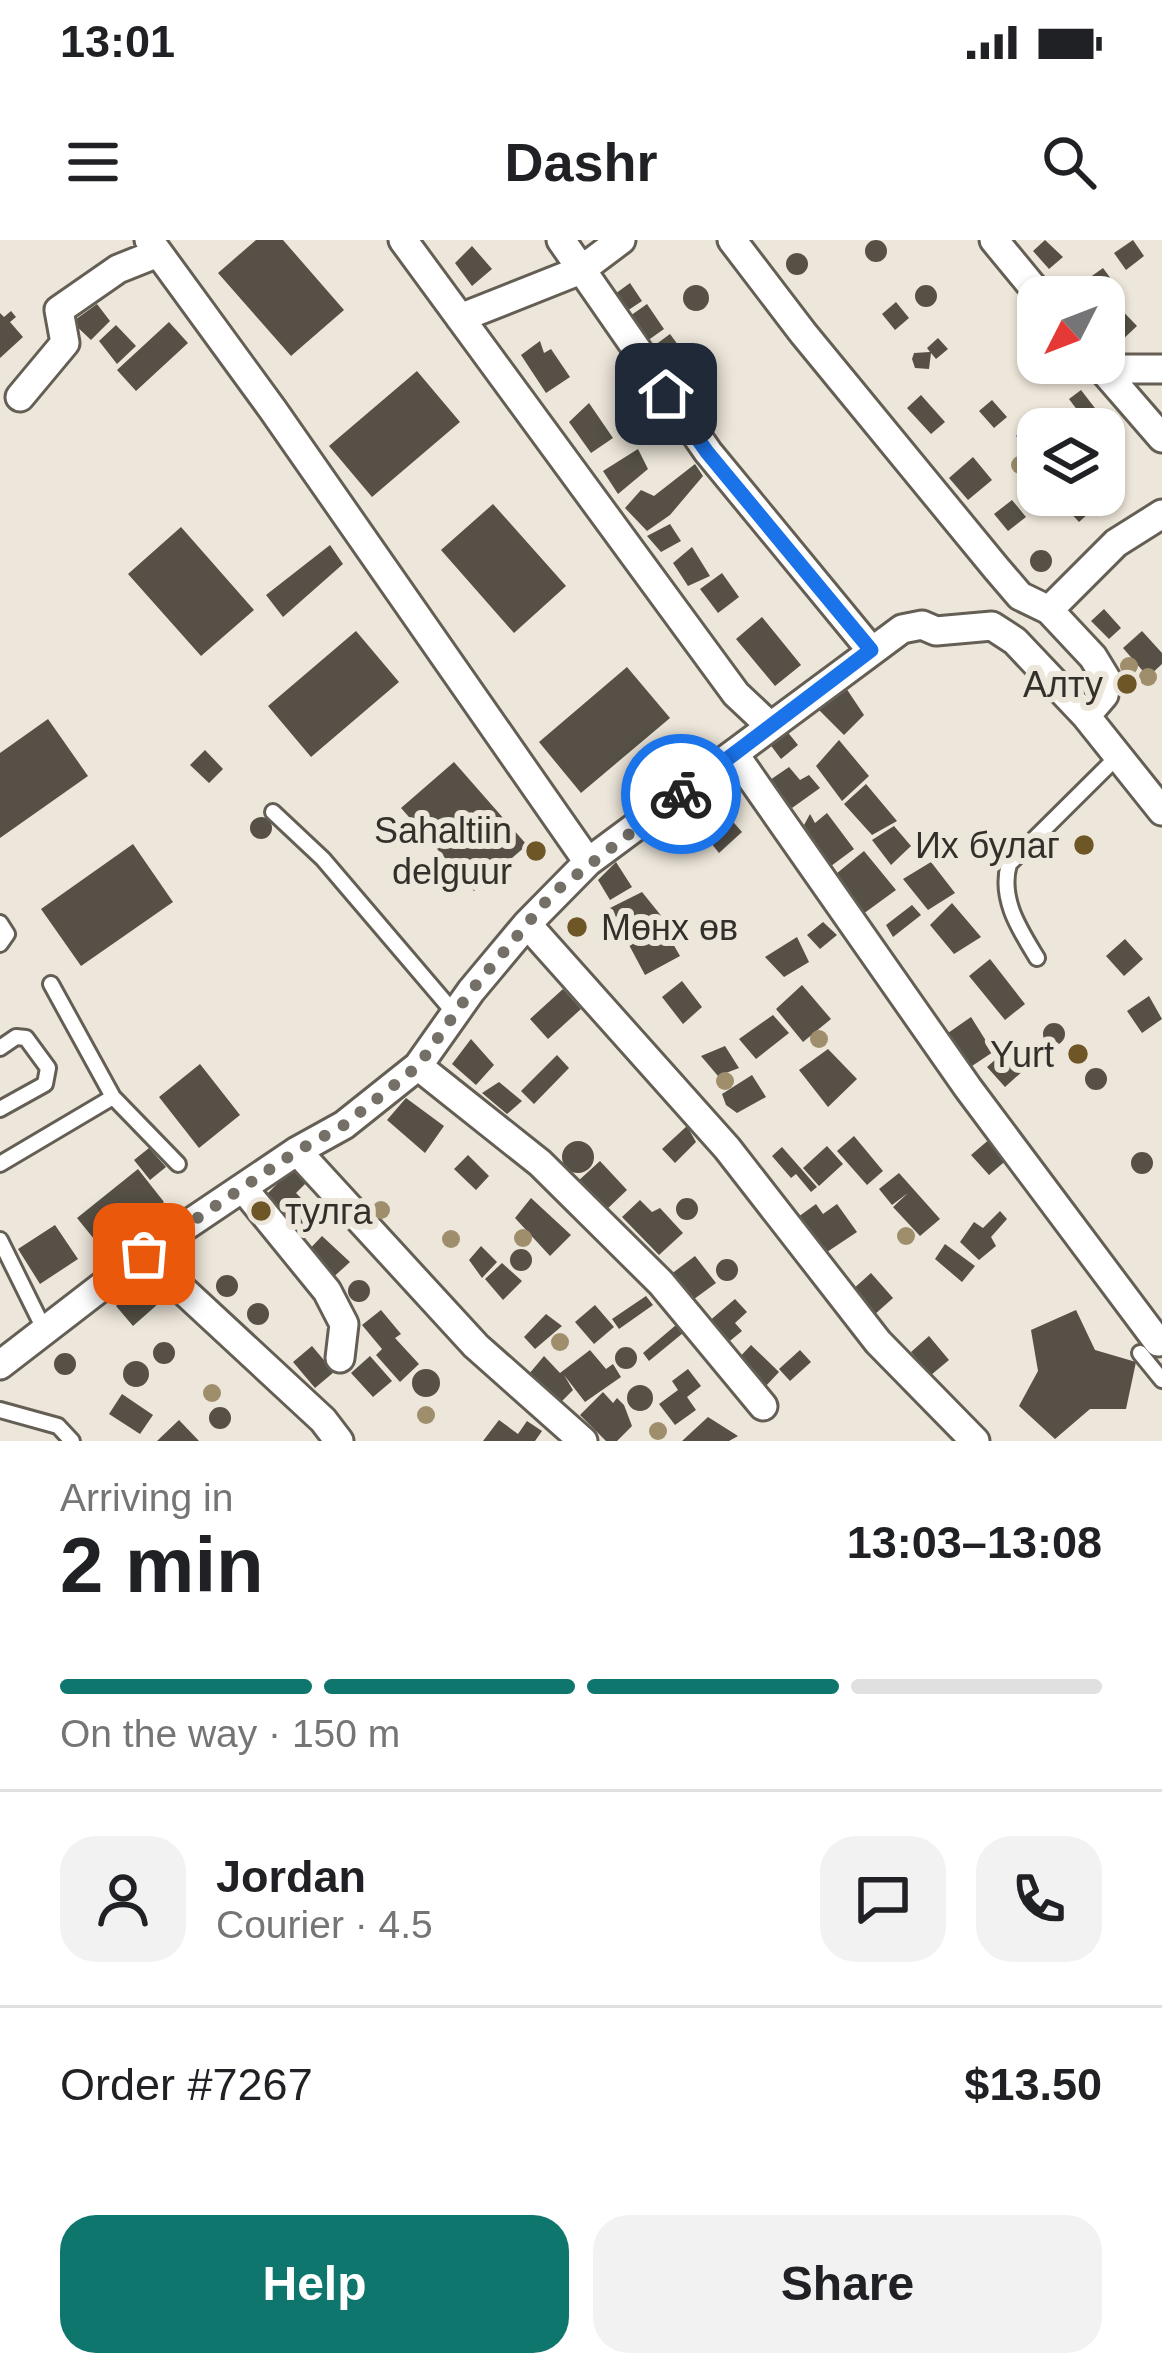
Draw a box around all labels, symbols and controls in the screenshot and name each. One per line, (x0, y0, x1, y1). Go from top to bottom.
text: 13:01 (60, 16, 175, 67)
icon: menu (60, 129, 126, 195)
icon: search (1036, 129, 1102, 195)
text: Dashr (504, 132, 658, 192)
north arrow (1017, 276, 1125, 384)
map controls (1017, 276, 1125, 516)
pin (615, 343, 717, 445)
icon: home (633, 361, 699, 427)
button: layers (1017, 408, 1125, 516)
place label: Алту (1023, 664, 1103, 705)
marker: Алту (1114, 671, 1140, 697)
courier (621, 734, 741, 854)
icon: bike (648, 761, 714, 827)
place label: Sahaltiin delguur (374, 810, 512, 892)
place label: Их булаг (915, 825, 1060, 866)
marker: Их булаг (1071, 832, 1097, 858)
marker: Sahaltiin delguur (523, 838, 549, 864)
place label: Мөнх өв (601, 907, 738, 948)
marker: Мөнх өв (564, 914, 590, 940)
place label: Yurt (990, 1034, 1054, 1075)
marker: Yurt (1065, 1041, 1091, 1067)
place label: тулга (285, 1191, 373, 1232)
marker: тулга (248, 1198, 274, 1224)
pin (93, 1203, 195, 1305)
icon: bag (111, 1221, 177, 1287)
text: Arriving in (60, 1476, 233, 1519)
text: 13:03–13:08 (847, 1517, 1102, 1568)
text: 2 min (60, 1521, 264, 1609)
text: On the way · 150 m (60, 1712, 400, 1755)
button: person (60, 1836, 186, 1962)
button: chat (820, 1836, 946, 1962)
button: phone (976, 1836, 1102, 1962)
text: Jordan (216, 1851, 366, 1902)
text: Courier · 4.5 (216, 1903, 433, 1946)
text: Order #7267 (60, 2059, 313, 2110)
text: $13.50 (964, 2059, 1102, 2110)
button: Help (60, 2215, 569, 2353)
button: Share (593, 2215, 1102, 2353)

